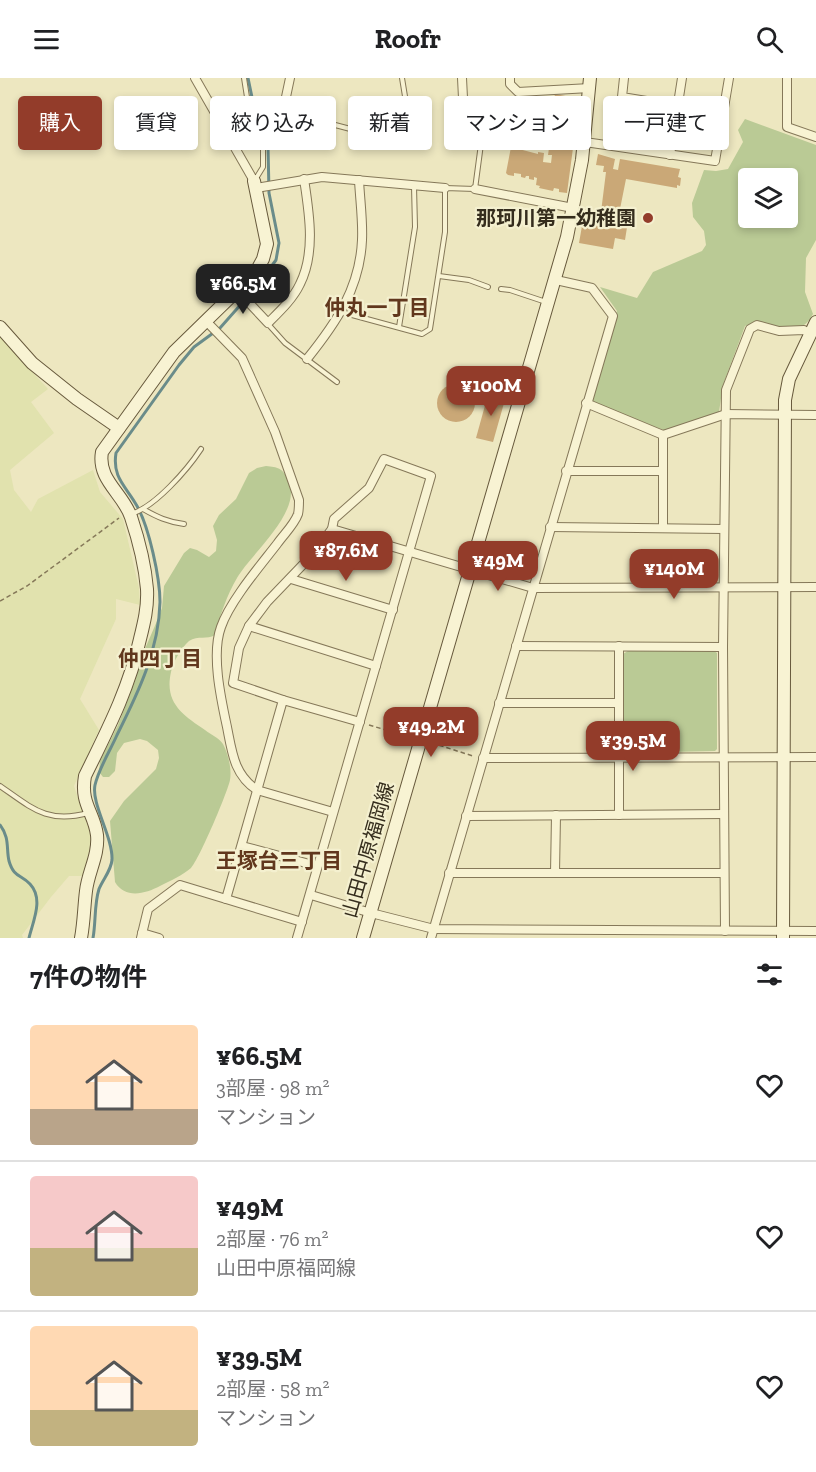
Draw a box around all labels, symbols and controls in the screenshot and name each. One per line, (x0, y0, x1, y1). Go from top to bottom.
icon: menu (30, 23, 63, 56)
text: Roofr (375, 23, 441, 55)
icon: search (753, 23, 786, 56)
chip: 購入 (18, 96, 102, 150)
chip: 賃貸 (114, 96, 198, 150)
chip: 絞り込み (210, 96, 336, 150)
chip: 新着 (348, 96, 432, 150)
chip: マンション (444, 96, 591, 150)
chip: 一戸建て (603, 96, 729, 150)
map controls (738, 168, 798, 228)
button: layers (738, 168, 798, 228)
place label: 那珂川第一幼稚園 (476, 206, 636, 230)
marker: 那珂川第一幼稚園 (641, 211, 655, 225)
pin: ¥66.5M (194, 264, 292, 315)
text: ¥66.5M (210, 271, 276, 295)
district label: 仲丸一丁目 (325, 295, 430, 320)
pin: ¥100M (449, 366, 533, 417)
text: ¥100M (460, 373, 522, 397)
pin: ¥87.6M (297, 531, 395, 582)
text: ¥87.6M (314, 538, 378, 562)
pin: ¥49M (462, 541, 534, 592)
text: ¥49M (472, 548, 524, 572)
pin: ¥140M (632, 549, 716, 600)
text: ¥140M (644, 556, 704, 580)
district label: 仲四丁目 (118, 646, 202, 671)
pin: ¥49.2M (382, 707, 480, 758)
text: ¥49.2M (397, 714, 465, 738)
pin: ¥39.5M (584, 721, 682, 772)
text: ¥39.5M (600, 728, 666, 752)
street label: 山田中原福岡線 (337, 779, 399, 921)
district label: 王塚台三丁目 (216, 848, 342, 873)
icon: filters (753, 958, 786, 991)
text: 7件の物件 (30, 961, 147, 993)
text: ¥66.5M (216, 1040, 302, 1072)
icon: home (78, 1049, 150, 1121)
icon: heart (753, 1069, 786, 1102)
text: 3部屋 · 98 m² (216, 1076, 329, 1100)
text: マンション (216, 1105, 316, 1129)
text: ¥49M (216, 1191, 284, 1223)
icon: home (78, 1200, 150, 1272)
icon: heart (753, 1220, 786, 1253)
text: 2部屋 · 76 m² (216, 1227, 329, 1251)
text: 山田中原福岡線 (216, 1256, 356, 1280)
text: ¥39.5M (216, 1341, 302, 1373)
icon: home (78, 1350, 150, 1422)
icon: heart (753, 1370, 786, 1403)
text: 2部屋 · 58 m² (216, 1377, 330, 1401)
text: マンション (216, 1406, 316, 1430)

